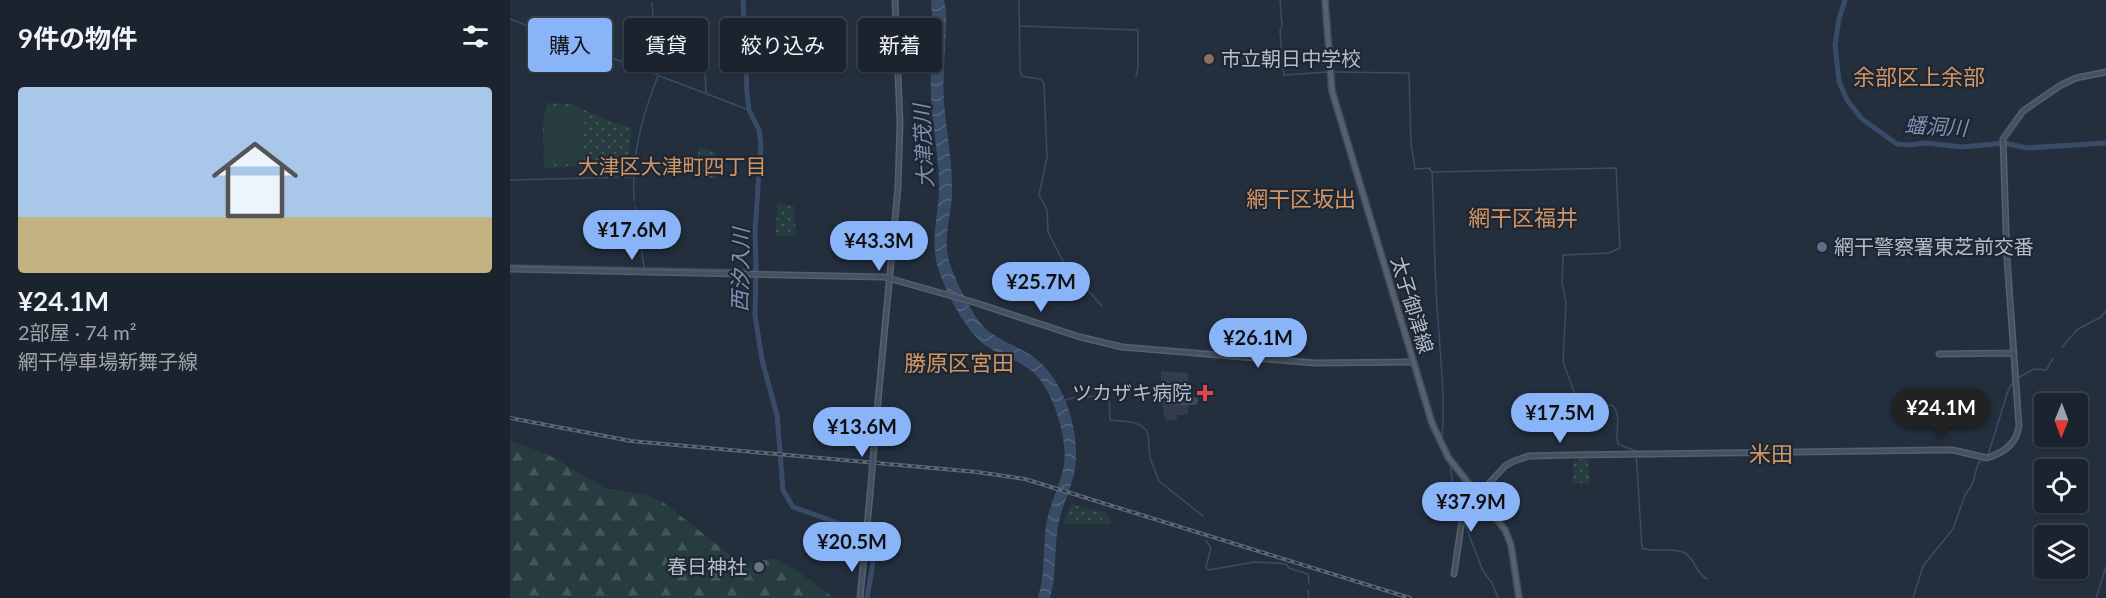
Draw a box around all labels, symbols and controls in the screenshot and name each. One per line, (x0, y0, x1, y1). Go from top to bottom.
chip: 購入 (528, 18, 612, 72)
chip: 賃貸 (624, 18, 708, 72)
chip: 絞り込み (720, 18, 846, 72)
chip: 新着 (858, 18, 942, 72)
icon: filters (459, 20, 492, 53)
text: 9件の物件 (18, 22, 137, 54)
place label: 市立朝日中学校 (1221, 46, 1361, 70)
marker: 市立朝日中学校 (1202, 52, 1216, 66)
district label: 余部区上余部 (1853, 63, 1985, 90)
water label: 大津茂川 (908, 101, 937, 189)
water label: 蟠洞川 (1904, 111, 1970, 140)
icon: home (201, 126, 309, 234)
district label: 大津区大津町四丁目 (578, 153, 767, 178)
district label: 網干区坂出 (1246, 185, 1356, 212)
district label: 網干区福井 (1468, 204, 1578, 231)
pin: ¥17.6M (583, 210, 681, 261)
text: ¥17.6M (597, 217, 667, 241)
pin: ¥43.3M (830, 221, 928, 272)
water label: 西汐入川 (726, 226, 753, 312)
text: ¥43.3M (844, 228, 914, 252)
place label: 網干警察署東芝前交番 (1834, 234, 2034, 258)
marker: 網干警察署東芝前交番 (1815, 240, 1829, 254)
street label: 太子御津線 (1387, 253, 1439, 356)
pin: ¥25.7M (992, 262, 1090, 313)
text: ¥25.7M (1006, 269, 1076, 293)
text: ¥24.1M (18, 285, 109, 317)
pin: ¥26.1M (1209, 318, 1307, 369)
text: 2部屋 · 74 m² (18, 320, 137, 344)
text: ¥26.1M (1223, 325, 1293, 349)
text: 網干停車場新舞子線 (18, 349, 198, 373)
district label: 勝原区宮田 (904, 349, 1014, 376)
place label: ツカザキ病院 (1072, 380, 1192, 404)
marker: ツカザキ病院 (1196, 384, 1214, 402)
pin: ¥24.1M (1892, 388, 1990, 439)
pin: ¥17.5M (1511, 393, 1609, 444)
north arrow (2034, 393, 2088, 447)
map controls (2034, 393, 2088, 579)
text: ¥24.1M (1906, 395, 1976, 419)
text: ¥17.5M (1525, 400, 1595, 424)
pin: ¥13.6M (813, 407, 911, 458)
text: ¥13.6M (827, 414, 897, 438)
district label: 米田 (1749, 440, 1793, 467)
button: locate (2034, 459, 2088, 513)
pin: ¥37.9M (1422, 482, 1520, 533)
text: ¥37.9M (1436, 489, 1506, 513)
pin: ¥20.5M (803, 522, 901, 573)
button: layers (2034, 525, 2088, 579)
text: ¥20.5M (817, 529, 887, 553)
place label: 春日神社 (667, 554, 747, 578)
marker: 春日神社 (752, 560, 766, 574)

